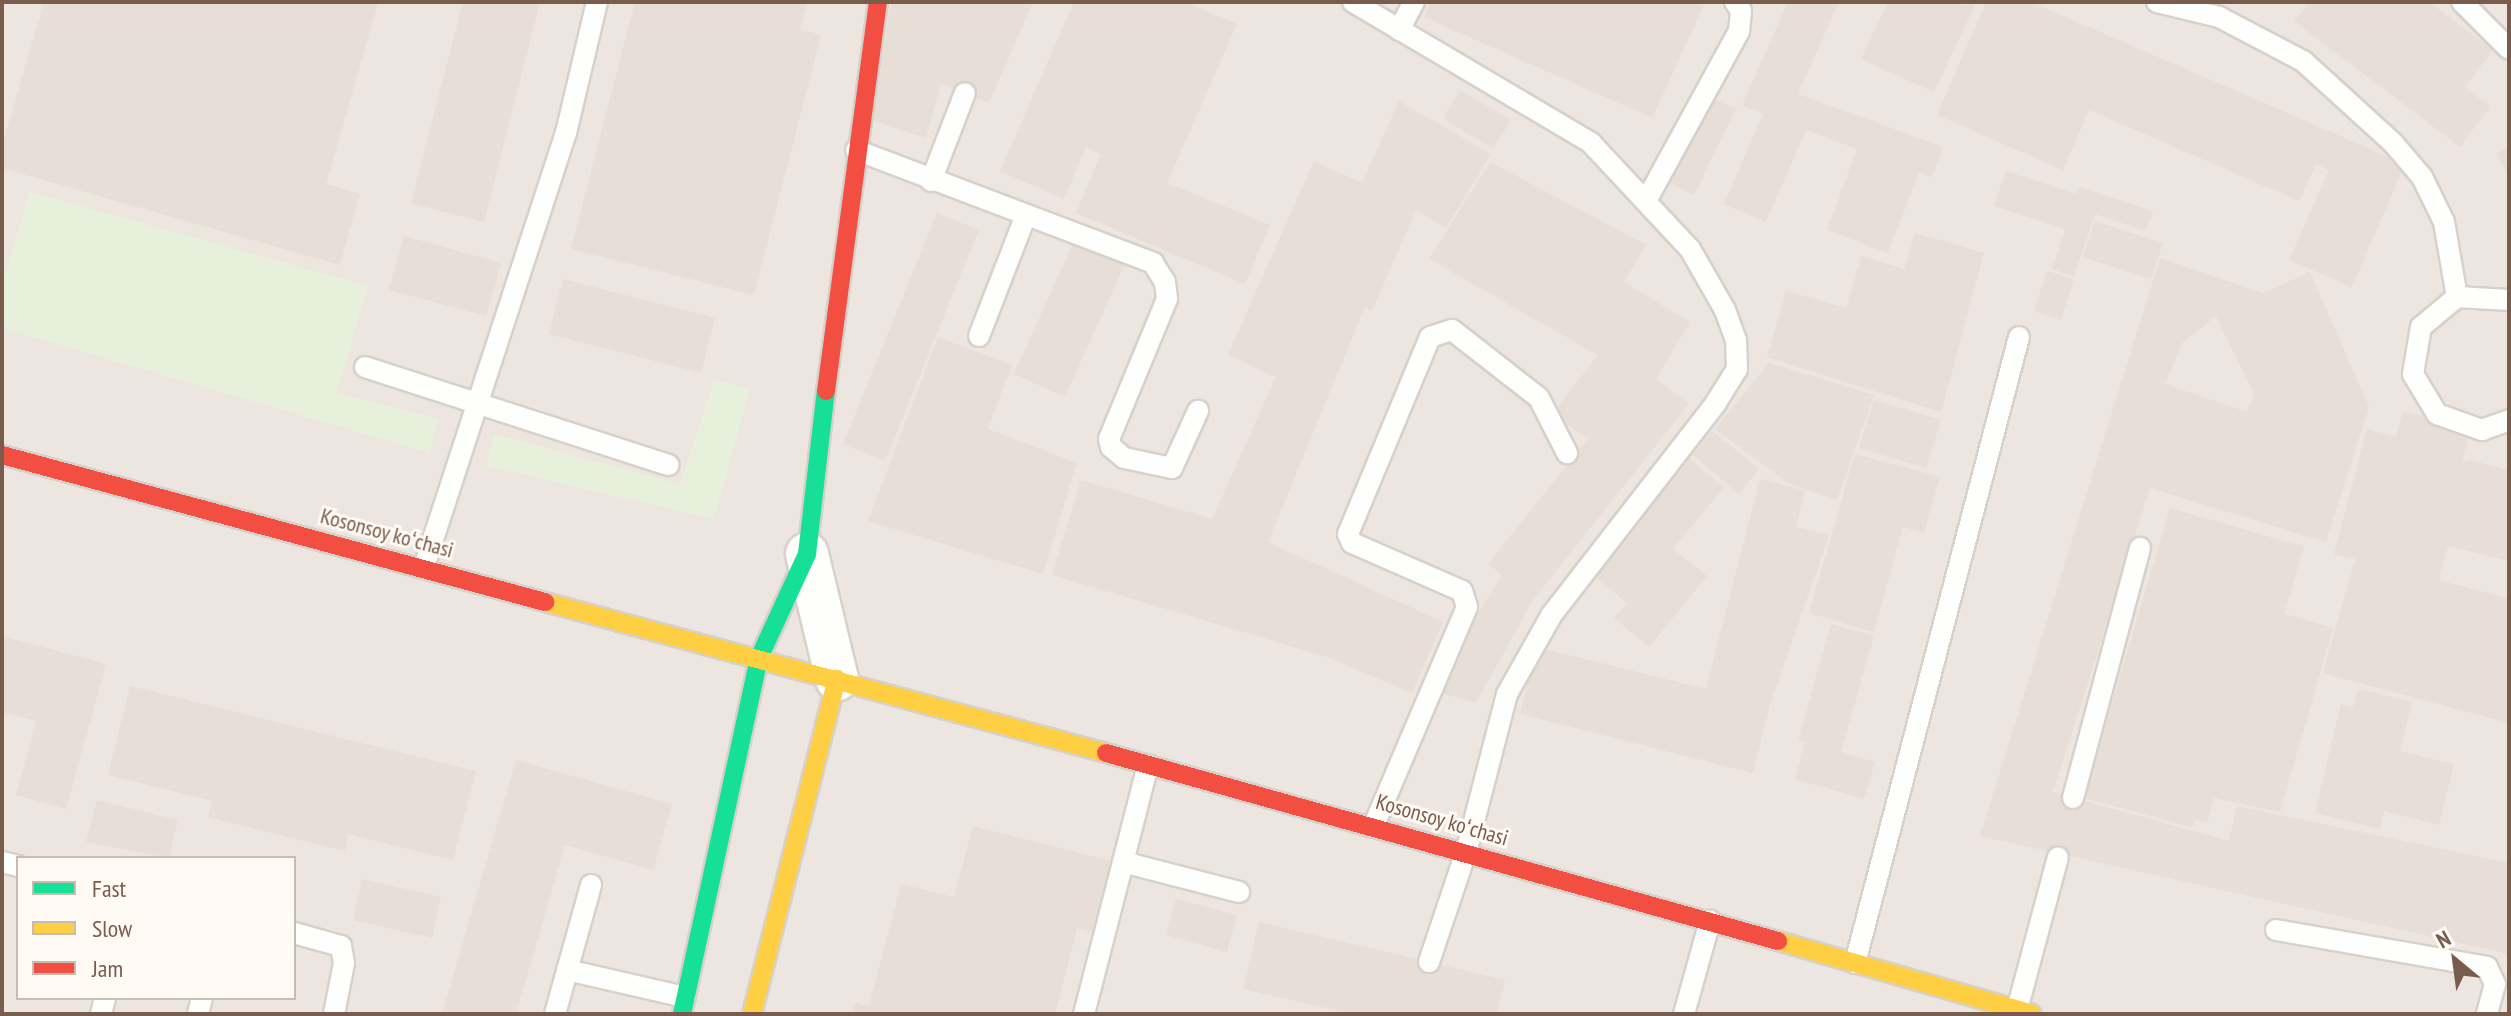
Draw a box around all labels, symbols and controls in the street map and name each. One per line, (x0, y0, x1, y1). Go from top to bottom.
street label: Kosonsoy koʻchasi (317, 503, 457, 563)
street label: Kosonsoy koʻchasi (1373, 788, 1511, 852)
legend (16, 856, 296, 1000)
text: Fast (92, 873, 126, 904)
text: Slow (92, 913, 132, 944)
north arrow (2415, 920, 2495, 1000)
text: N (2431, 924, 2455, 954)
text: Jam (92, 953, 123, 984)

